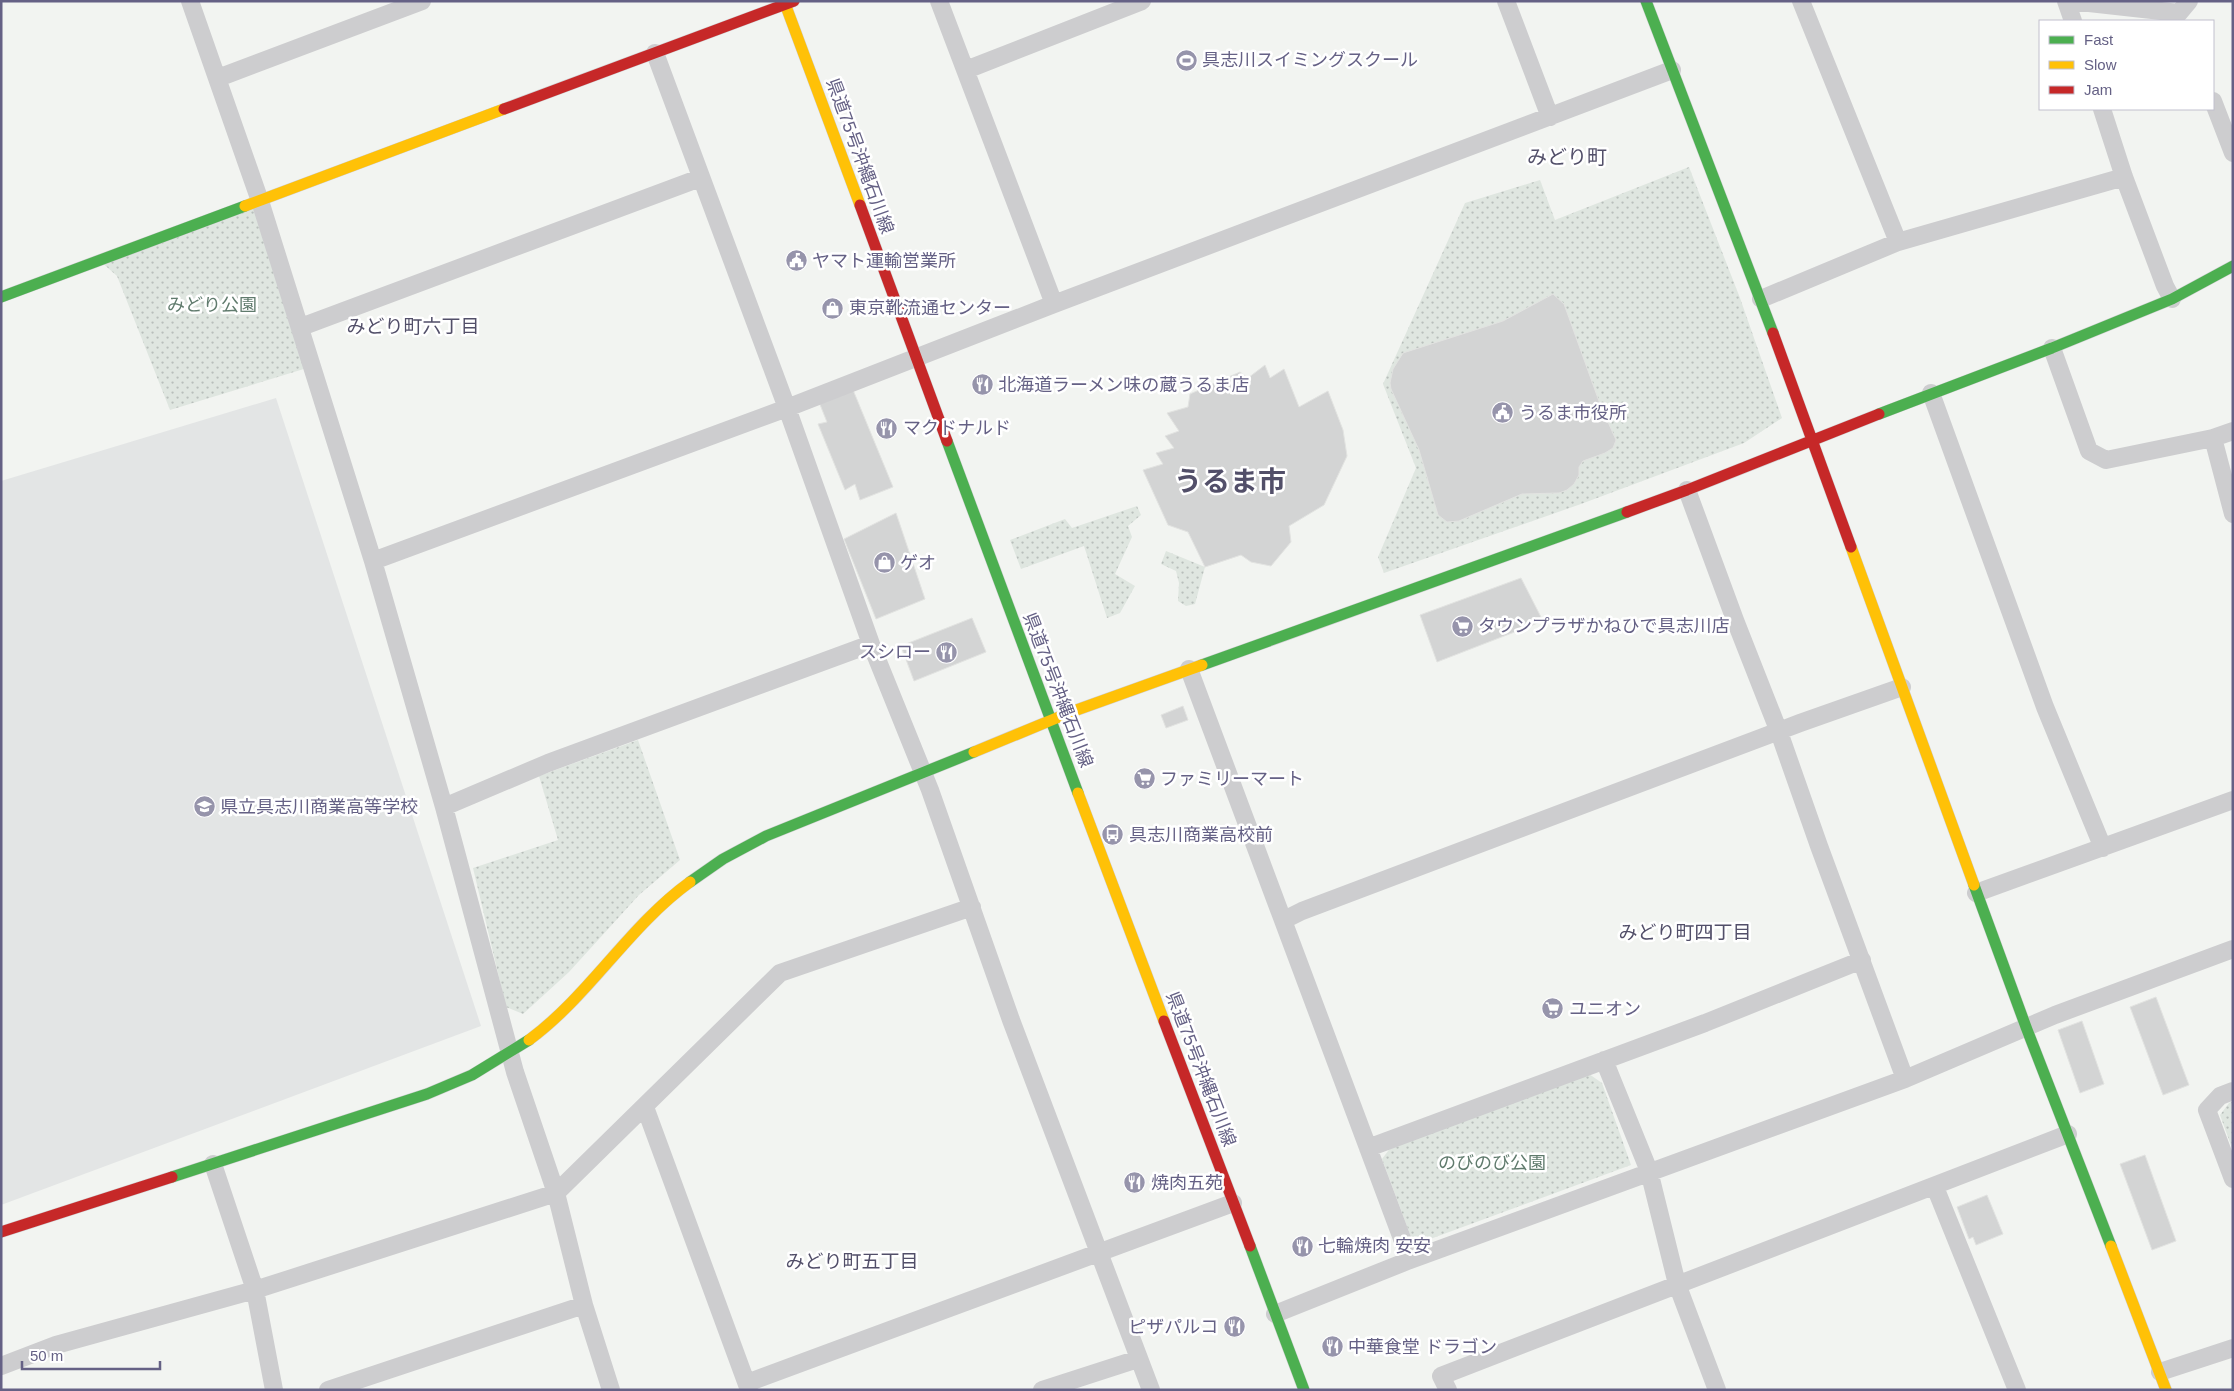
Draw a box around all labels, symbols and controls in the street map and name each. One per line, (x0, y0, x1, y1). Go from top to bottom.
legend (2039, 20, 2214, 110)
text: Fast (2084, 31, 2114, 48)
sports icon: 具志川スイミングスクール (1174, 48, 1198, 72)
place label: 具志川スイミングスクール (1202, 50, 1418, 70)
text: Slow (2084, 56, 2117, 73)
street label: 県道75号沖縄石川線 (823, 76, 897, 236)
text: Jam (2084, 81, 2112, 98)
district label: みどり町 (1527, 146, 1607, 168)
public building icon: ヤマト運輸営業所 (784, 249, 808, 273)
place label: ヤマト運輸営業所 (812, 251, 956, 271)
park label: みどり公園 (167, 295, 257, 315)
shop icon: 東京靴流通センター (821, 296, 845, 320)
place label: 東京靴流通センター (849, 298, 1011, 318)
district label: みどり町六丁目 (346, 316, 480, 337)
restaurant icon: 北海道ラーメン味の蔵うるま店 (970, 373, 994, 397)
place label: 北海道ラーメン味の蔵うるま店 (998, 375, 1249, 395)
public building icon: うるま市役所 (1491, 401, 1515, 425)
place label: うるま市役所 (1519, 403, 1627, 423)
restaurant icon: マクドナルド (875, 416, 899, 440)
place label: マクドナルド (903, 418, 1011, 438)
district label: うるま市 (1174, 466, 1286, 497)
shop icon: ゲオ (872, 551, 896, 575)
place label: ゲオ (900, 553, 936, 573)
street label: 県道75号沖縄石川線 (1019, 610, 1097, 770)
supermarket icon: タウンプラザかねひで具志川店 (1450, 614, 1474, 638)
place label: タウンプラザかねひで具志川店 (1478, 616, 1729, 636)
restaurant icon: スシロー (935, 640, 959, 664)
place label: スシロー (859, 642, 931, 662)
supermarket icon: ファミリーマート (1132, 767, 1156, 791)
place label: ファミリーマート (1160, 769, 1304, 789)
school or university icon: 県立具志川商業高等学校 (192, 795, 216, 819)
place label: 県立具志川商業高等学校 (220, 797, 418, 817)
bus stop icon: 具志川商業高校前 (1101, 823, 1125, 847)
place label: 具志川商業高校前 (1129, 825, 1273, 845)
district label: みどり町四丁目 (1618, 922, 1752, 943)
street label: 県道75号沖縄石川線 (1162, 989, 1240, 1149)
supermarket icon: ユニオン (1541, 997, 1565, 1021)
place label: ユニオン (1569, 999, 1641, 1019)
park label: のびのび公園 (1438, 1153, 1546, 1173)
restaurant icon: 焼肉五苑 (1123, 1171, 1147, 1195)
place label: 焼肉五苑 (1151, 1173, 1223, 1193)
restaurant icon: 七輪焼肉 安安 (1290, 1234, 1314, 1258)
place label: 七輪焼肉 安安 (1318, 1236, 1431, 1256)
district label: みどり町五丁目 (785, 1251, 919, 1272)
restaurant icon: ピザパルコ (1222, 1315, 1246, 1339)
place label: ピザパルコ (1128, 1317, 1218, 1337)
restaurant icon: 中華食堂 ドラゴン (1320, 1335, 1344, 1359)
place label: 中華食堂 ドラゴン (1348, 1337, 1497, 1357)
scale bar (22, 1338, 160, 1370)
text: 50 m (30, 1347, 63, 1364)

